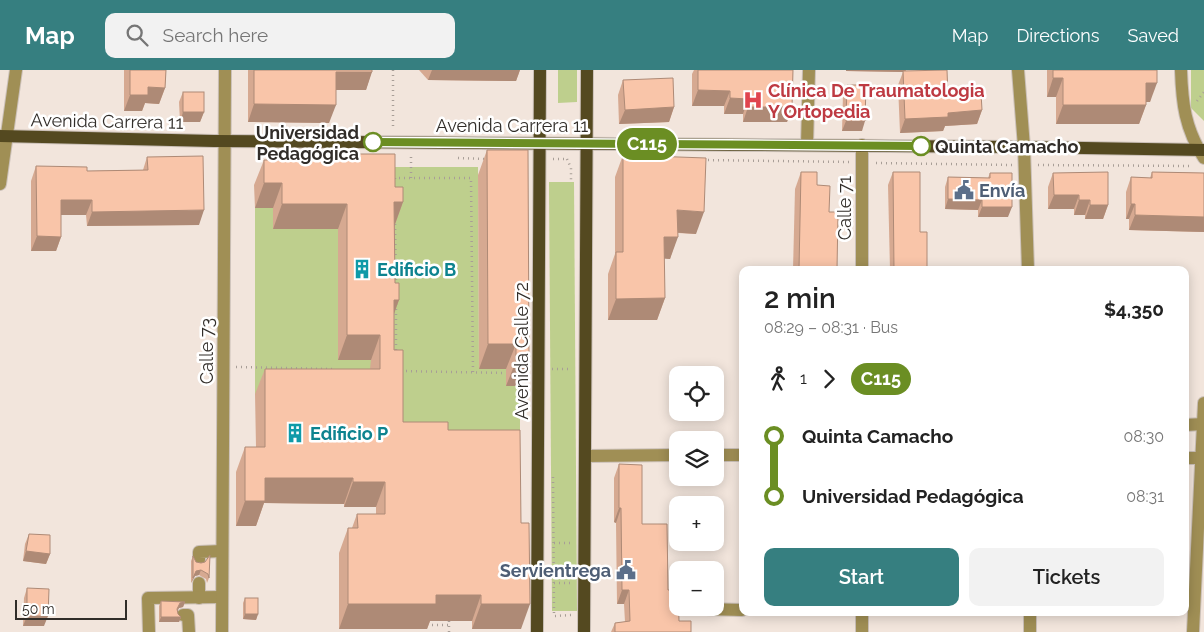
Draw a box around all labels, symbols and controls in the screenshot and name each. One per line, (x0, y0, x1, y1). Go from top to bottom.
search box (105, 13, 455, 58)
text: Map (25, 21, 75, 50)
icon: search (123, 21, 151, 49)
text: Search here (163, 24, 268, 46)
text: Map (952, 25, 988, 46)
text: Directions (1016, 25, 1100, 46)
text: Saved (1128, 25, 1179, 46)
place label: Clínica De Traumatologia Y Ortopedia (768, 80, 985, 122)
hospital icon: Clínica De Traumatologia Y Ortopedia (742, 89, 764, 111)
street label: Avenida Carrera 11 (31, 109, 184, 133)
street label: Avenida Carrera 11 (436, 115, 589, 136)
place label: Universidad Pedagógica (256, 122, 359, 164)
line badge: C115 (612, 128, 682, 160)
marker: Universidad Pedagógica (363, 132, 383, 152)
text: C115 (627, 133, 667, 154)
marker: Quinta Camacho (911, 136, 931, 156)
place label: Quinta Camacho (935, 136, 1078, 157)
street label: Calle 71 (834, 175, 855, 240)
public building icon: Envía (953, 179, 975, 201)
place label: Envía (979, 180, 1025, 201)
building icon: Edificio B (351, 258, 373, 280)
place label: Edificio B (377, 259, 456, 280)
street label: Avenida Calle 72 (511, 282, 532, 420)
text: 2 min (764, 282, 836, 315)
text: $4,350 (1104, 298, 1164, 320)
street label: Calle 73 (196, 318, 217, 384)
text: 08:29 – 08:31 · Bus (764, 318, 898, 337)
icon: walk (764, 365, 792, 393)
icon: forward (815, 365, 843, 393)
map controls (669, 366, 724, 616)
button: locate (669, 366, 724, 421)
text: C115 (861, 368, 901, 389)
text: 1 (800, 369, 807, 388)
building icon: Edificio P (284, 422, 306, 444)
place label: Edificio P (310, 423, 388, 444)
text: Quinta Camacho (802, 425, 953, 447)
text: 08:30 (1123, 427, 1164, 446)
button: layers (669, 431, 724, 486)
text: Universidad Pedagógica (802, 485, 1024, 507)
text: 08:31 (1126, 487, 1164, 506)
button: + (669, 496, 724, 551)
button: Start (764, 548, 959, 606)
button: Tickets (969, 548, 1164, 606)
public building icon: Servientrega (615, 559, 637, 581)
place label: Servientrega (500, 560, 611, 581)
button: − (669, 561, 724, 616)
scale bar (15, 597, 128, 620)
text: 50 m (22, 601, 55, 617)

